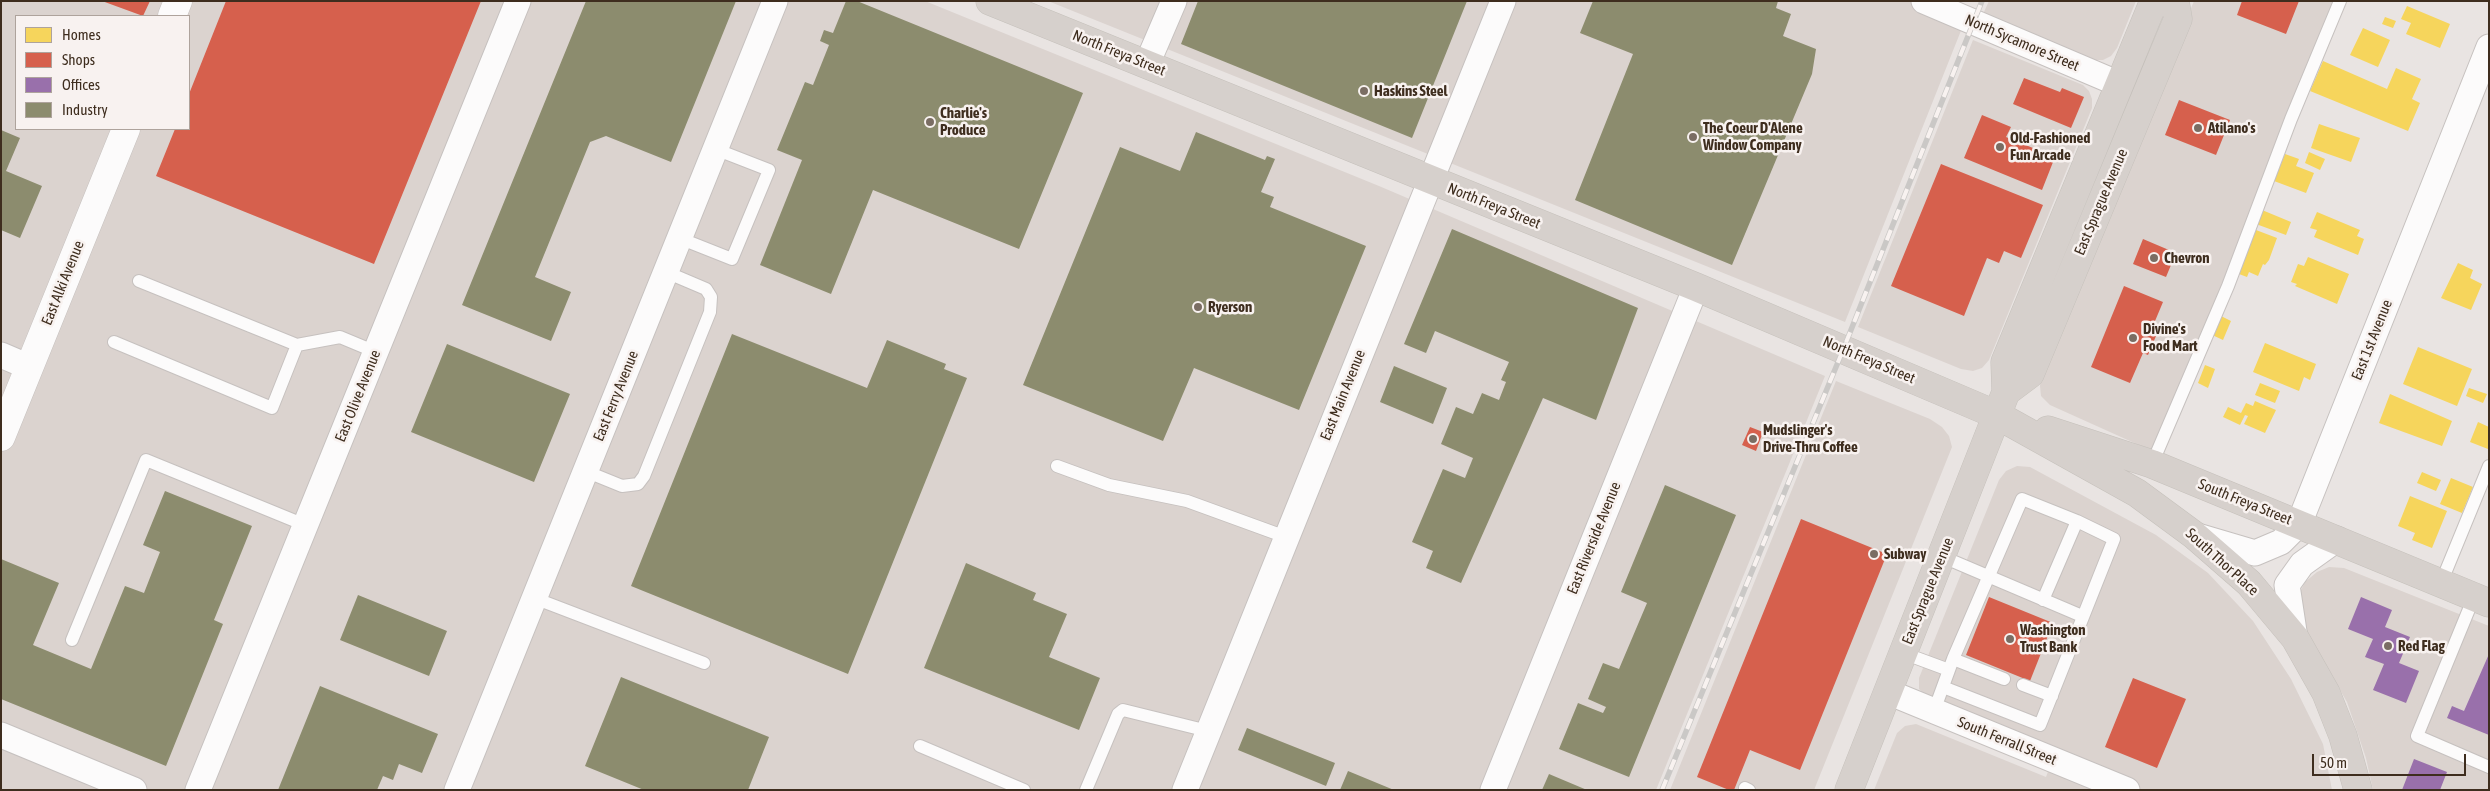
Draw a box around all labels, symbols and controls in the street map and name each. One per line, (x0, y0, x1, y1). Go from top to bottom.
street label: North Sycamore Street (1962, 11, 2082, 75)
legend (15, 15, 190, 130)
text: Homes (62, 26, 101, 43)
street label: North Freya Street (1070, 26, 1168, 80)
text: Shops (62, 51, 95, 68)
text: Offices (62, 76, 100, 93)
place label: Haskins Steel (1374, 82, 1448, 100)
marker: Haskins Steel (1358, 85, 1370, 97)
text: Industry (62, 101, 108, 118)
place label: Charlie's Produce (940, 104, 987, 139)
marker: Charlie's Produce (924, 116, 936, 128)
place label: The Coeur D'Alene Window Company (1703, 119, 1803, 154)
place label: Atilano's (2208, 119, 2256, 137)
marker: Atilano's (2192, 122, 2204, 134)
place label: Old-Fashioned Fun Arcade (2010, 129, 2090, 164)
marker: The Coeur D'Alene Window Company (1687, 131, 1699, 143)
marker: Old-Fashioned Fun Arcade (1994, 141, 2006, 153)
street label: East Sprague Avenue (2071, 146, 2131, 258)
street label: North Freya Street (1445, 179, 1543, 233)
street label: East Alki Avenue (38, 238, 88, 328)
place label: Chevron (2164, 249, 2210, 267)
marker: Chevron (2148, 252, 2160, 264)
street label: East 1st Avenue (2348, 297, 2396, 383)
place label: Ryerson (1208, 298, 1252, 316)
marker: Ryerson (1192, 301, 1204, 313)
place label: Divine's Food Mart (2143, 320, 2198, 355)
street label: North Freya Street (1820, 332, 1918, 388)
marker: Divine's Food Mart (2127, 332, 2139, 344)
street label: East Olive Avenue (331, 347, 385, 445)
street label: East Main Avenue (1317, 347, 1369, 443)
street label: East Ferry Avenue (590, 348, 642, 444)
place label: Mudslinger's Drive-Thru Coffee (1763, 421, 1858, 456)
marker: Mudslinger's Drive-Thru Coffee (1747, 433, 1759, 445)
street label: South Freya Street (2196, 475, 2294, 529)
street label: East Riverside Avenue (1563, 479, 1625, 597)
street label: South Thor Place (2182, 525, 2262, 599)
street label: East Sprague Avenue (1898, 535, 1958, 647)
place label: Subway (1884, 545, 1926, 563)
marker: Subway (1868, 548, 1880, 560)
place label: Washington Trust Bank (2020, 621, 2086, 656)
marker: Washington Trust Bank (2004, 633, 2016, 645)
place label: Red Flag (2398, 637, 2445, 655)
marker: Red Flag (2382, 640, 2394, 652)
street label: South Ferrall Street (1955, 713, 2059, 769)
scale bar (2315, 744, 2469, 776)
text: 50 m (2320, 754, 2347, 771)

